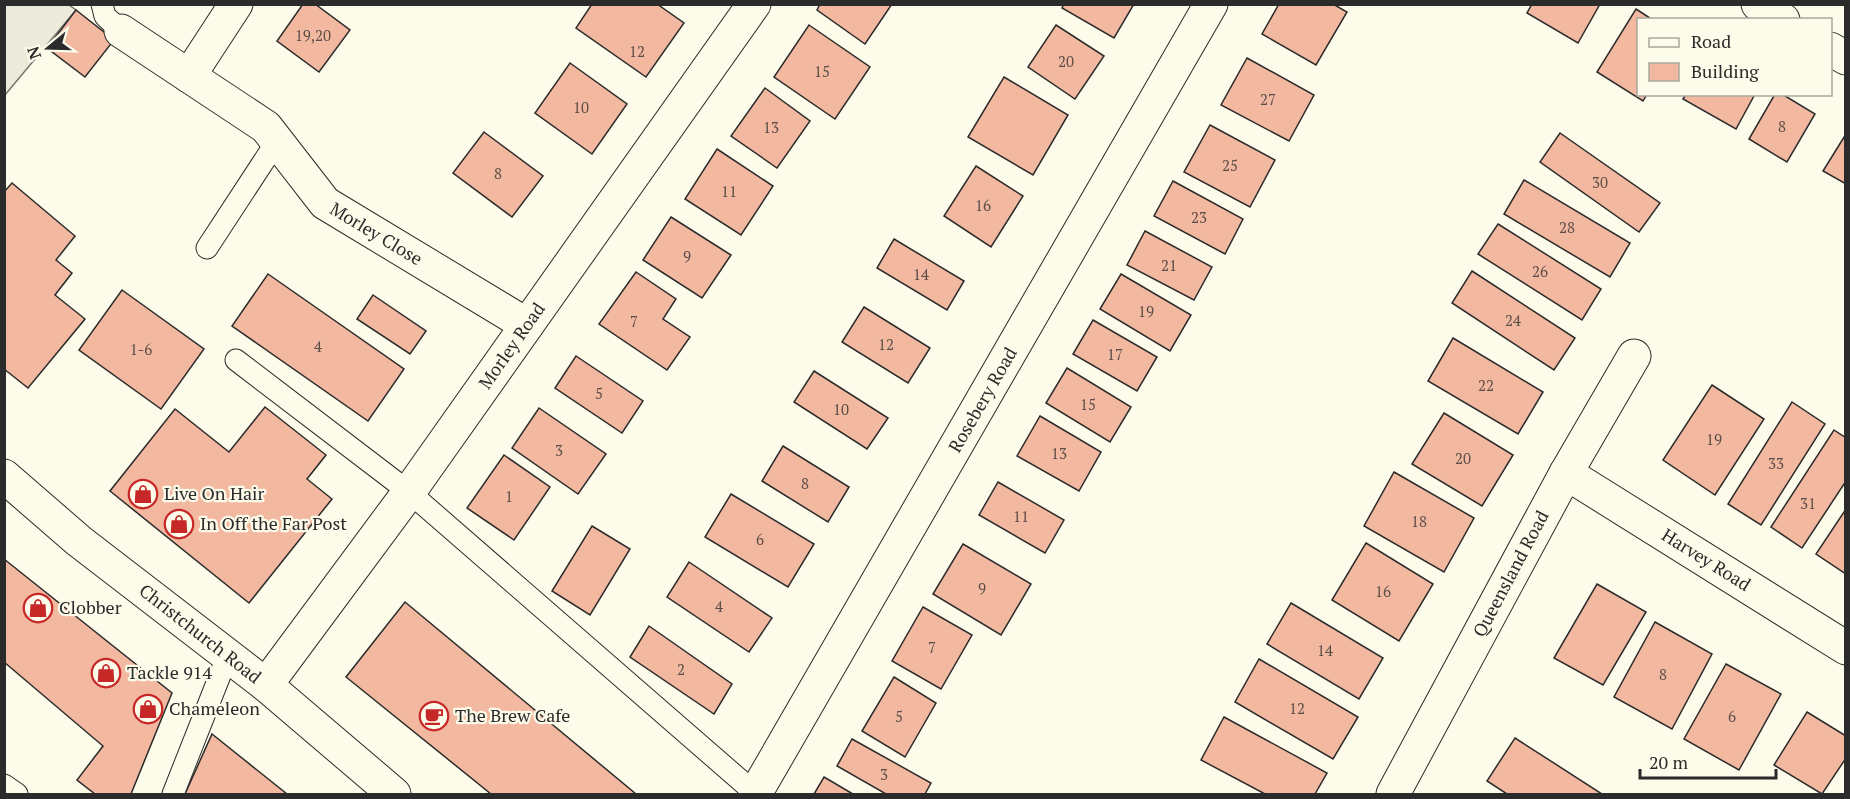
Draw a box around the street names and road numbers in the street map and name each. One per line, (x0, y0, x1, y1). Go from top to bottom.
street label: Morley Close (326, 196, 427, 270)
street label: Morley Road (473, 297, 550, 393)
street label: Rosebery Road (942, 343, 1022, 456)
street label: Queensland Road (1467, 506, 1554, 641)
street label: Harvey Road (1658, 522, 1756, 596)
street label: Christchurch Road (135, 578, 267, 688)

